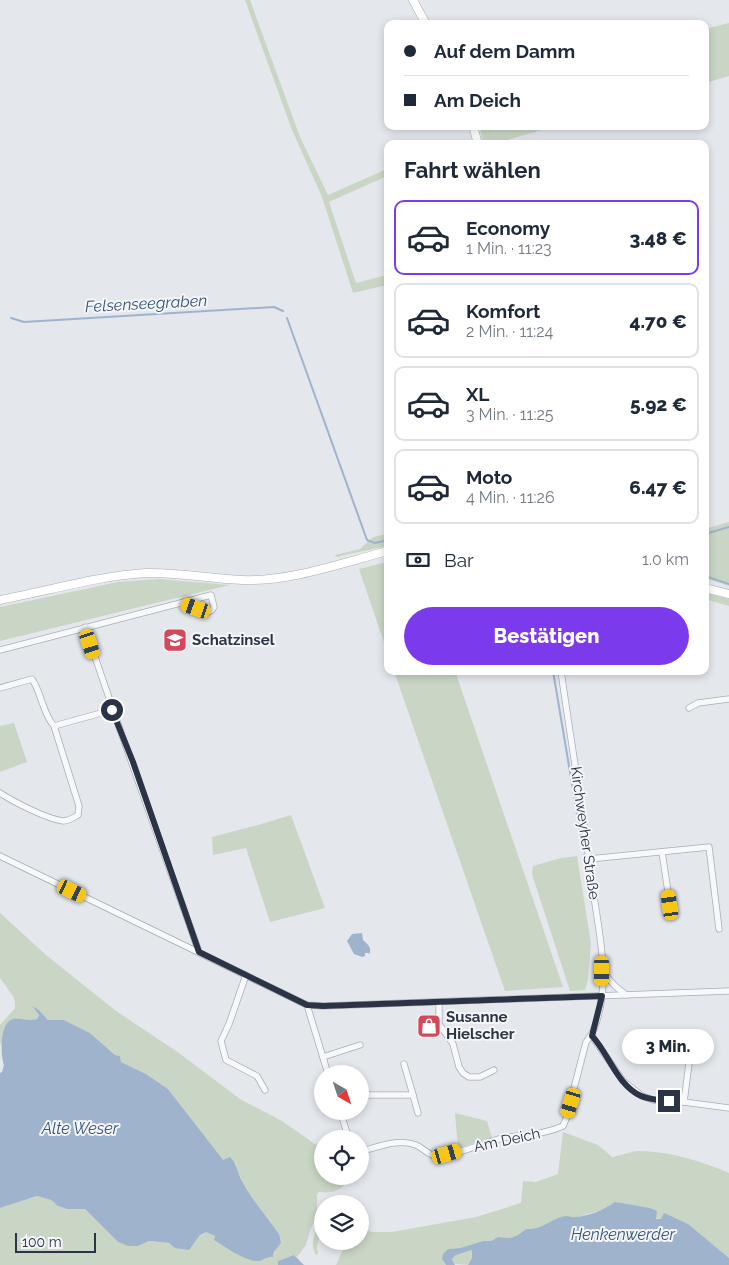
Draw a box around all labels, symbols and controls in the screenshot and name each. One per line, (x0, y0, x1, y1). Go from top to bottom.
text: Auf dem Damm (434, 40, 575, 62)
text: Am Deich (434, 89, 521, 111)
text: Fahrt wählen (404, 157, 541, 183)
icon: car (406, 215, 451, 260)
text: Economy (466, 217, 550, 239)
text: 3.48 € (630, 227, 687, 249)
text: 1 Min. · 11:23 (466, 239, 552, 258)
water label: Felsenseegraben (84, 291, 208, 316)
icon: car (406, 298, 451, 343)
text: Komfort (466, 300, 540, 322)
text: 4.70 € (630, 310, 687, 332)
text: 2 Min. · 11:24 (466, 322, 553, 341)
icon: car (406, 381, 451, 426)
text: XL (466, 383, 489, 405)
text: 5.92 € (630, 393, 687, 415)
text: 3 Min. · 11:25 (466, 405, 553, 424)
icon: car (406, 464, 451, 509)
text: Moto (466, 466, 512, 488)
text: 6.47 € (629, 476, 687, 498)
text: 4 Min. · 11:26 (466, 488, 555, 507)
icon: cash (404, 546, 432, 574)
text: Bar (444, 549, 474, 571)
text: 1.0 km (642, 550, 689, 569)
car (179, 596, 212, 620)
button: Bestätigen (404, 607, 689, 665)
car (78, 627, 101, 661)
school or university icon: Schatzinsel (162, 627, 188, 653)
place label: Schatzinsel (192, 631, 275, 649)
route start (101, 699, 123, 721)
street label: Kirchweyher Straße (567, 765, 603, 901)
car (55, 878, 88, 904)
car (660, 889, 679, 921)
car (594, 956, 609, 986)
place label: Susanne Hielscher (446, 1008, 515, 1043)
shop icon: Susanne Hielscher (416, 1013, 442, 1039)
callout: 3 Min. (623, 1028, 715, 1064)
text: 3 Min. (646, 1037, 690, 1056)
north arrow (314, 1065, 369, 1120)
map controls (314, 1065, 369, 1250)
car (559, 1086, 582, 1120)
route end (658, 1090, 680, 1112)
water label: Alte Weser (41, 1119, 119, 1138)
street label: Am Deich (472, 1124, 542, 1156)
button: locate (314, 1130, 369, 1185)
car (430, 1143, 463, 1165)
button: layers (314, 1195, 369, 1250)
water label: Henkenwerder (571, 1225, 675, 1244)
scale bar (15, 1230, 96, 1253)
text: 100 m (22, 1234, 62, 1250)

